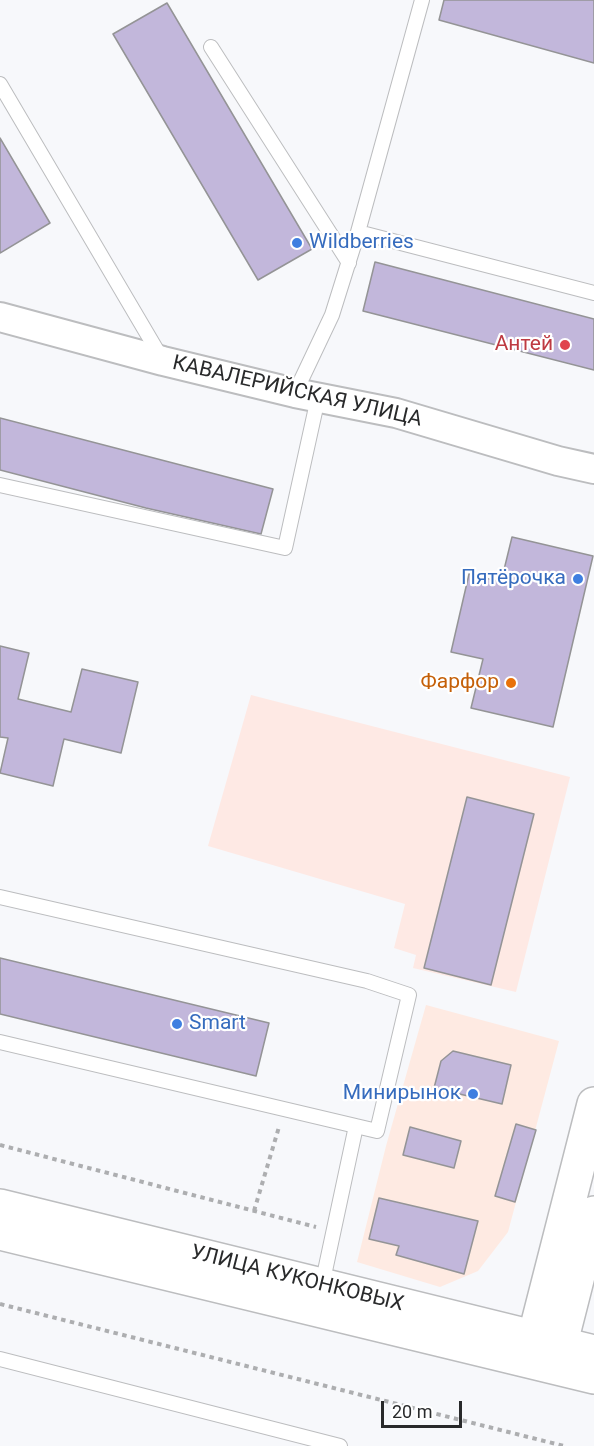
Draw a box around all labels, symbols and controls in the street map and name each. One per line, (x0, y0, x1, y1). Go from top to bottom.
place label: Wildberries (309, 230, 414, 256)
marker: Wildberries (290, 236, 304, 250)
place label: Антей (495, 332, 553, 358)
marker: Антей (558, 338, 572, 352)
street label: КАВАЛЕРИЙСКАЯ УЛИЦА (170, 351, 424, 433)
place label: Пятёрочка (461, 566, 566, 592)
marker: Пятёрочка (571, 572, 585, 586)
place label: Фарфор (421, 670, 499, 696)
marker: Фарфор (504, 676, 518, 690)
place label: Smart (189, 1011, 246, 1037)
marker: Smart (170, 1017, 184, 1031)
place label: Минирынок (343, 1081, 461, 1107)
marker: Минирынок (466, 1087, 480, 1101)
street label: УЛИЦА КУКОНКОВЫХ (188, 1240, 406, 1318)
scale bar (384, 1389, 465, 1427)
text: 20 m (392, 1401, 432, 1422)

